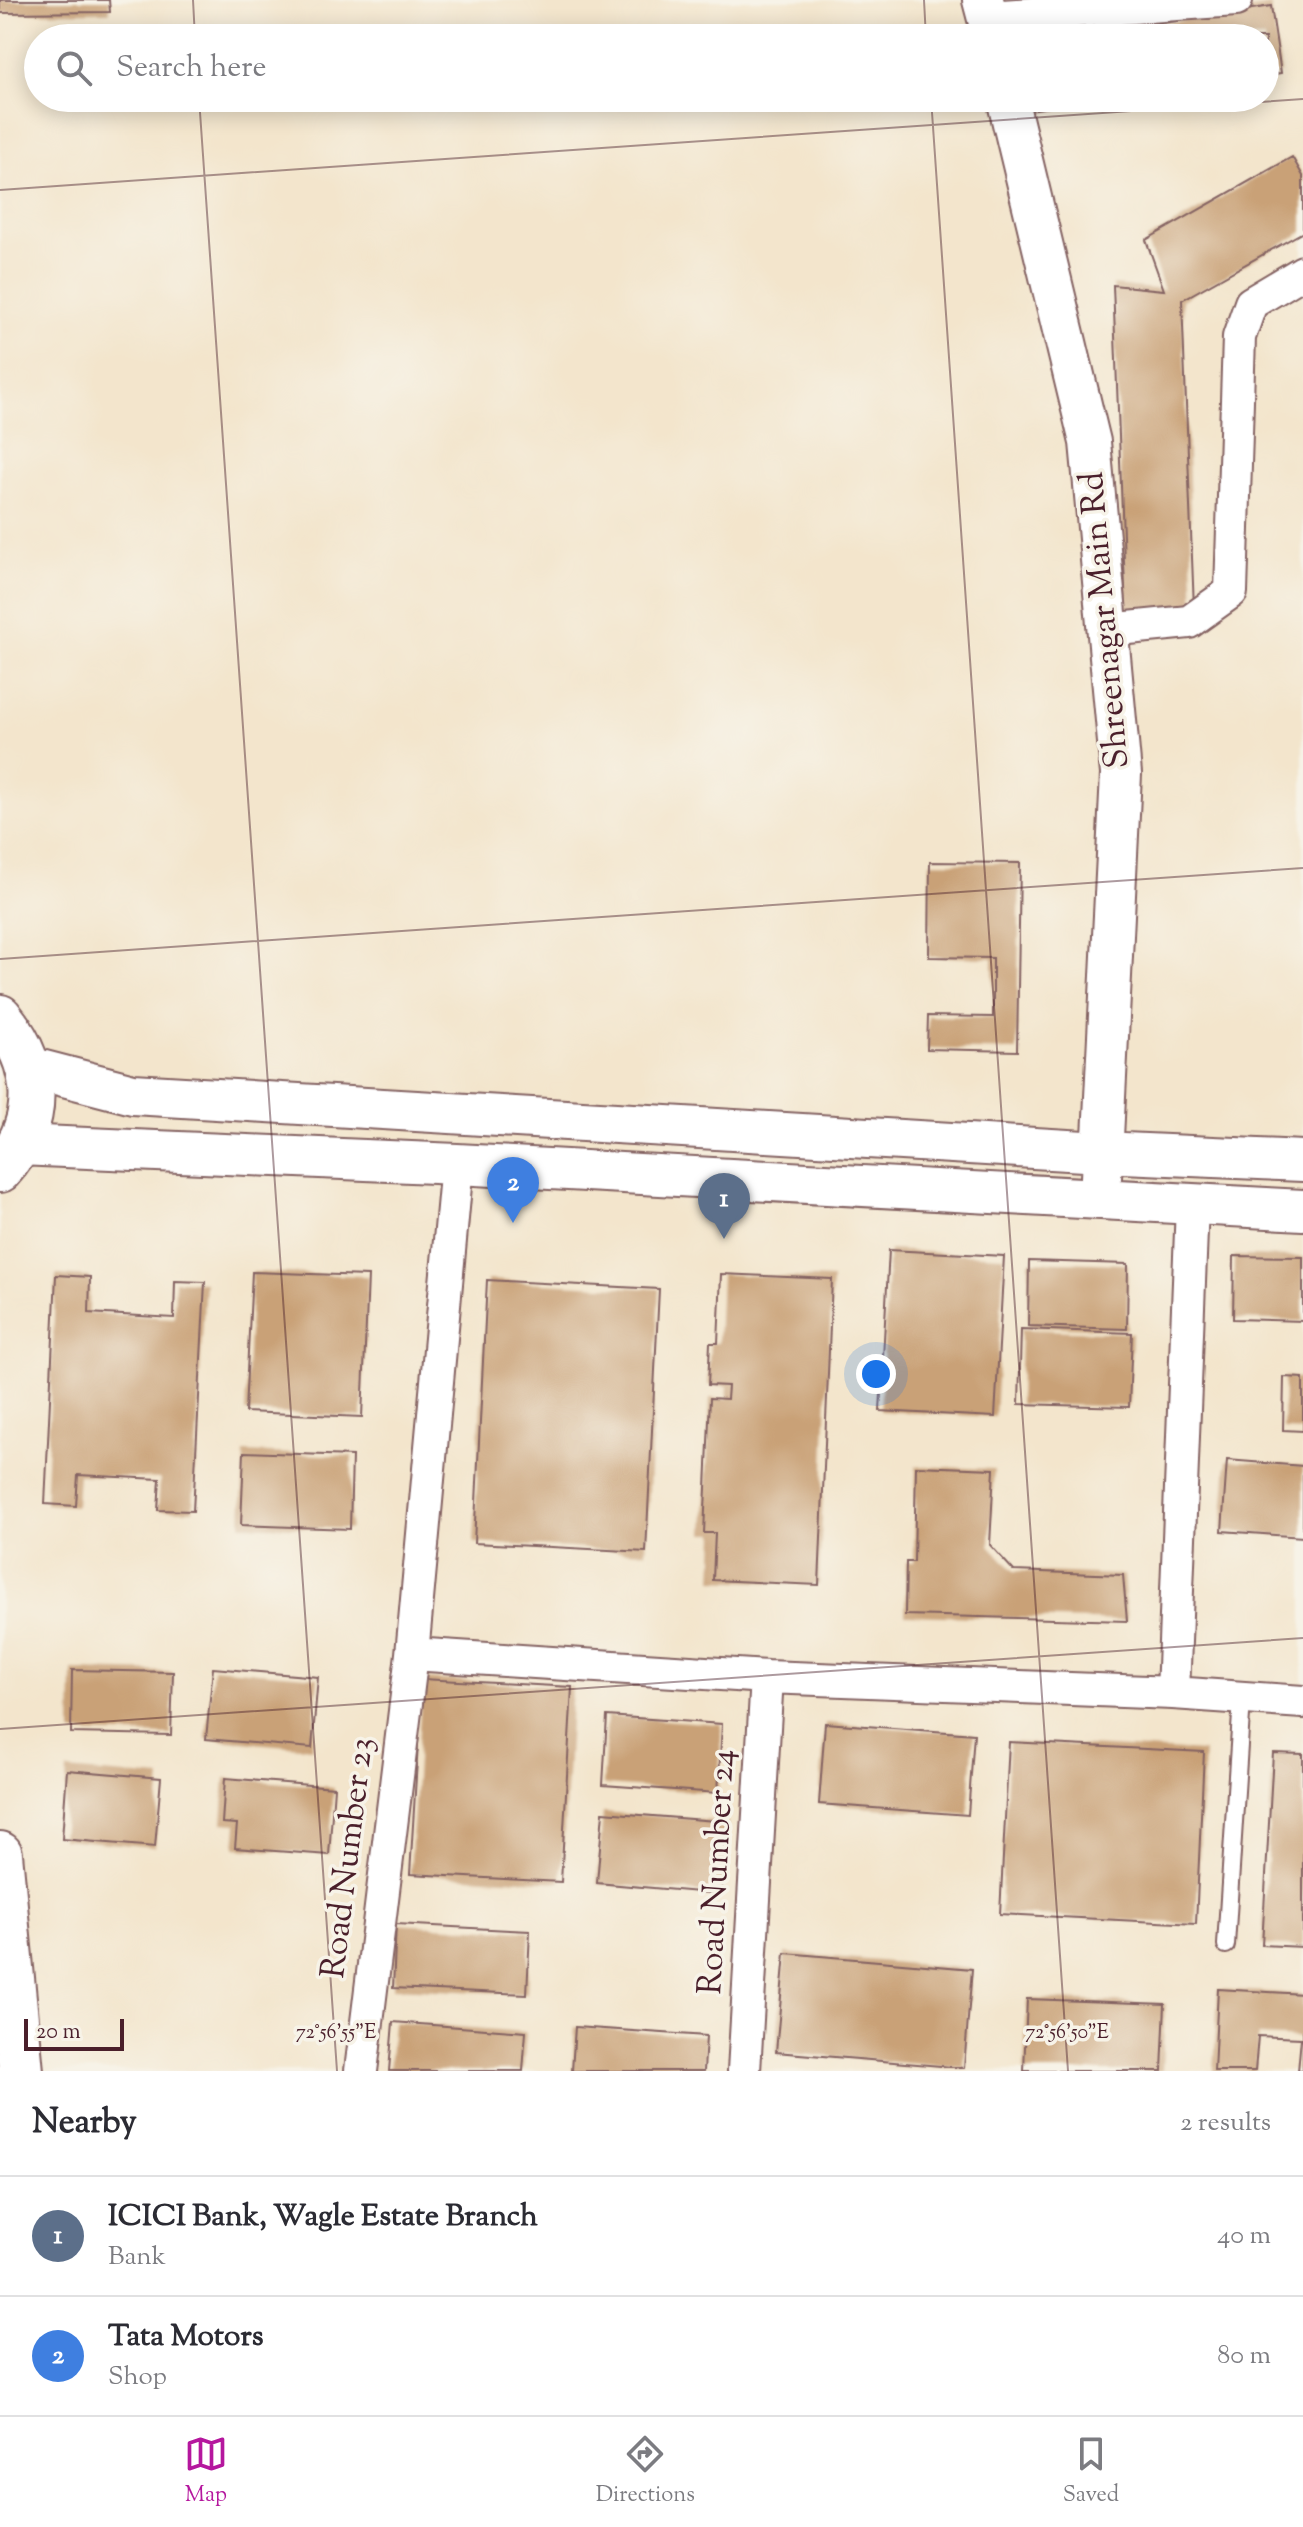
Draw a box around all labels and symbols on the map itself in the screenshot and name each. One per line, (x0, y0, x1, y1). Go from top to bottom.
street label: Shreenagar Main Rd (1069, 469, 1143, 771)
pin: 2 (487, 1157, 539, 1223)
pin: 1 (698, 1173, 750, 1239)
your location (856, 1354, 896, 1394)
street label: Road Number 23 (310, 1735, 388, 1981)
street label: Road Number 24 (687, 1748, 749, 1996)
scale bar (24, 2015, 124, 2051)
text: 72°56'55"E (296, 2019, 376, 2048)
text: 72°56'50"E (1025, 2019, 1109, 2048)

